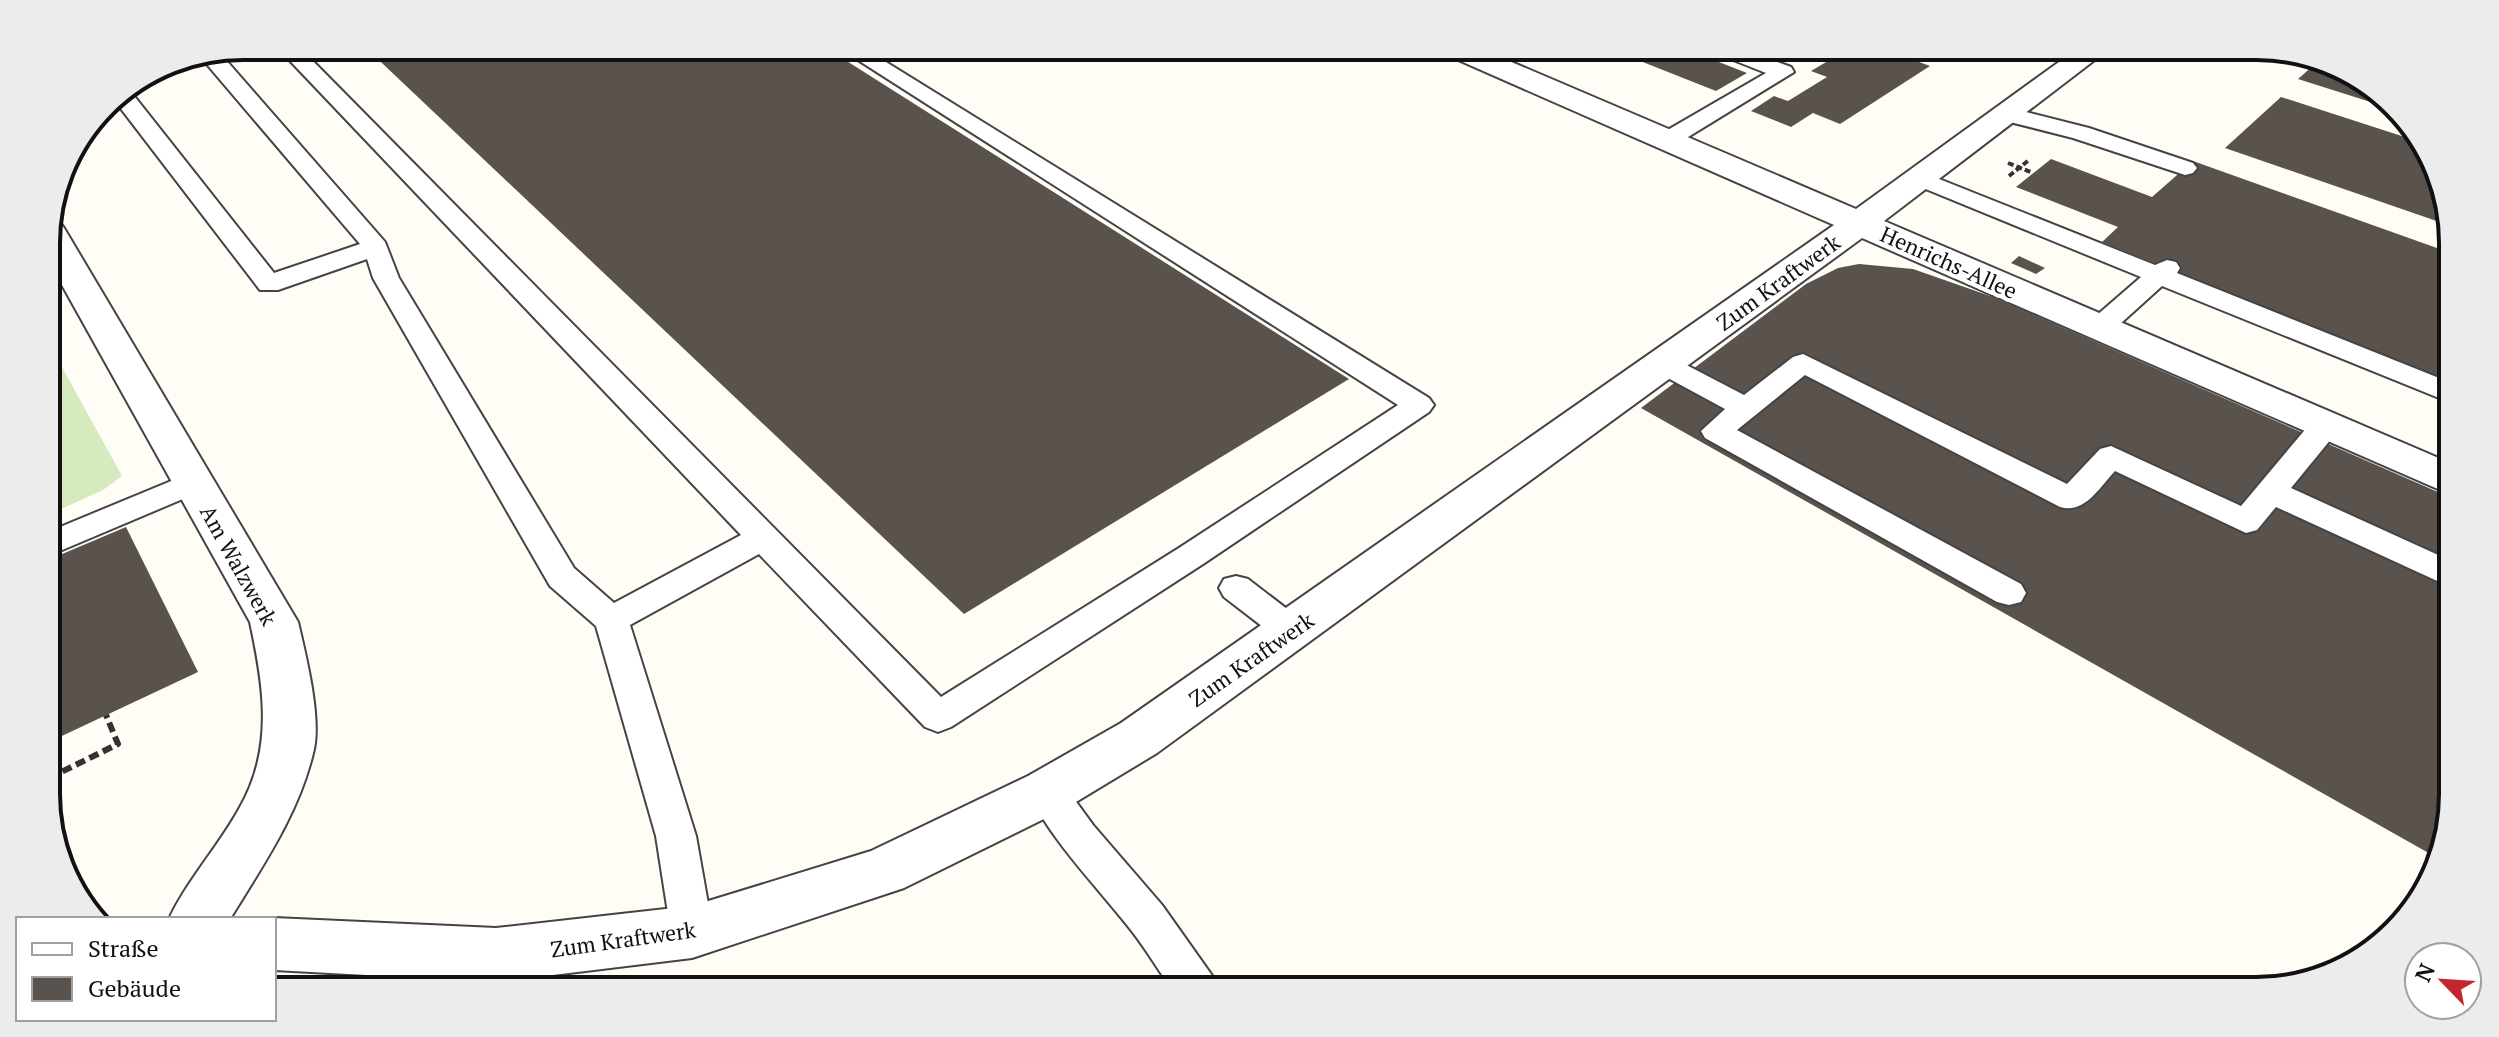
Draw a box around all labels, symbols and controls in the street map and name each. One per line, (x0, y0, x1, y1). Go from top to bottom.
street label: Henrichs-Allee (1876, 219, 2022, 305)
street label: Zum Kraftwerk (1710, 227, 1846, 337)
street label: Am Walzwerk (194, 500, 284, 631)
street label: Zum Kraftwerk (1183, 605, 1320, 713)
street label: Zum Kraftwerk (549, 914, 698, 964)
legend (16, 917, 276, 1021)
text: Straße (88, 932, 159, 964)
north arrow (2403, 941, 2483, 1021)
text: N (2408, 958, 2441, 986)
text: Gebäude (88, 972, 181, 1004)

